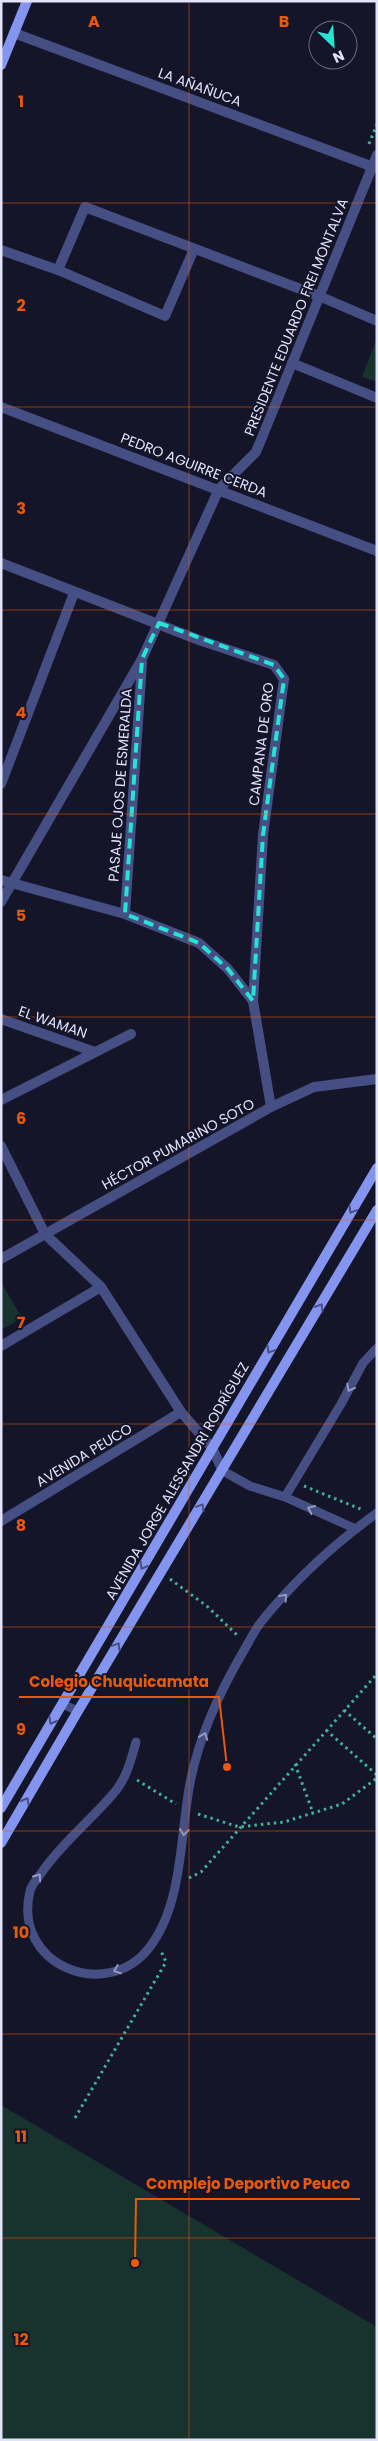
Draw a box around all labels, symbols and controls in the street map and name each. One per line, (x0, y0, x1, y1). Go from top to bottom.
text: A (88, 10, 100, 33)
text: B (279, 10, 289, 33)
north arrow (308, 20, 358, 70)
text: N (329, 45, 347, 68)
street label: LA AÑAÑUCA (155, 63, 245, 111)
text: 1 (18, 90, 24, 113)
street label: PRESIDENTE EDUARDO FREI MONTALVA (239, 195, 353, 439)
text: 2 (16, 294, 26, 317)
street label: PEDRO AGUIRRE CERDA (118, 428, 270, 502)
text: 3 (16, 497, 26, 520)
street label: CAMPANA DE ORO (244, 681, 278, 807)
street label: PASAJE OJOS DE ESMERALDA (103, 688, 137, 882)
text: 4 (16, 701, 27, 724)
text: 5 (16, 904, 26, 927)
street label: EL WAMAN (16, 1001, 90, 1043)
street label: HÉCTOR PUMARINO SOTO (98, 1094, 258, 1194)
text: 6 (16, 1107, 26, 1130)
one-way arrow (348, 1205, 358, 1214)
one-way arrow (313, 1303, 323, 1312)
text: 7 (17, 1311, 26, 1334)
one-way arrow (266, 1345, 276, 1354)
street label: AVENIDA JORGE ALESSANDRI RODRÍGUEZ (100, 1358, 254, 1604)
one-way arrow (346, 1382, 356, 1391)
street label: AVENIDA PEUCO (32, 1418, 136, 1492)
one-way arrow (195, 1503, 205, 1512)
one-way arrow (307, 1505, 316, 1515)
text: 8 (16, 1514, 26, 1537)
one-way arrow (139, 1560, 149, 1569)
one-way arrow (278, 1593, 287, 1602)
one-way arrow (111, 1642, 120, 1651)
callout: Colegio Chuquicamata (19, 1667, 219, 1697)
text: Colegio Chuquicamata (29, 1671, 209, 1692)
one-way arrow (48, 1716, 58, 1725)
text: 9 (16, 1718, 26, 1741)
one-way arrow (198, 1733, 208, 1741)
one-way arrow (19, 1797, 29, 1806)
one-way arrow (179, 1828, 190, 1836)
one-way arrow (32, 1874, 41, 1883)
text: 10 (13, 1921, 29, 1944)
one-way arrow (113, 1964, 122, 1974)
text: 11 (15, 2125, 27, 2148)
callout: Complejo Deportivo Peuco (136, 2169, 360, 2199)
text: Complejo Deportivo Peuco (146, 2173, 351, 2194)
text: 12 (13, 2328, 29, 2351)

